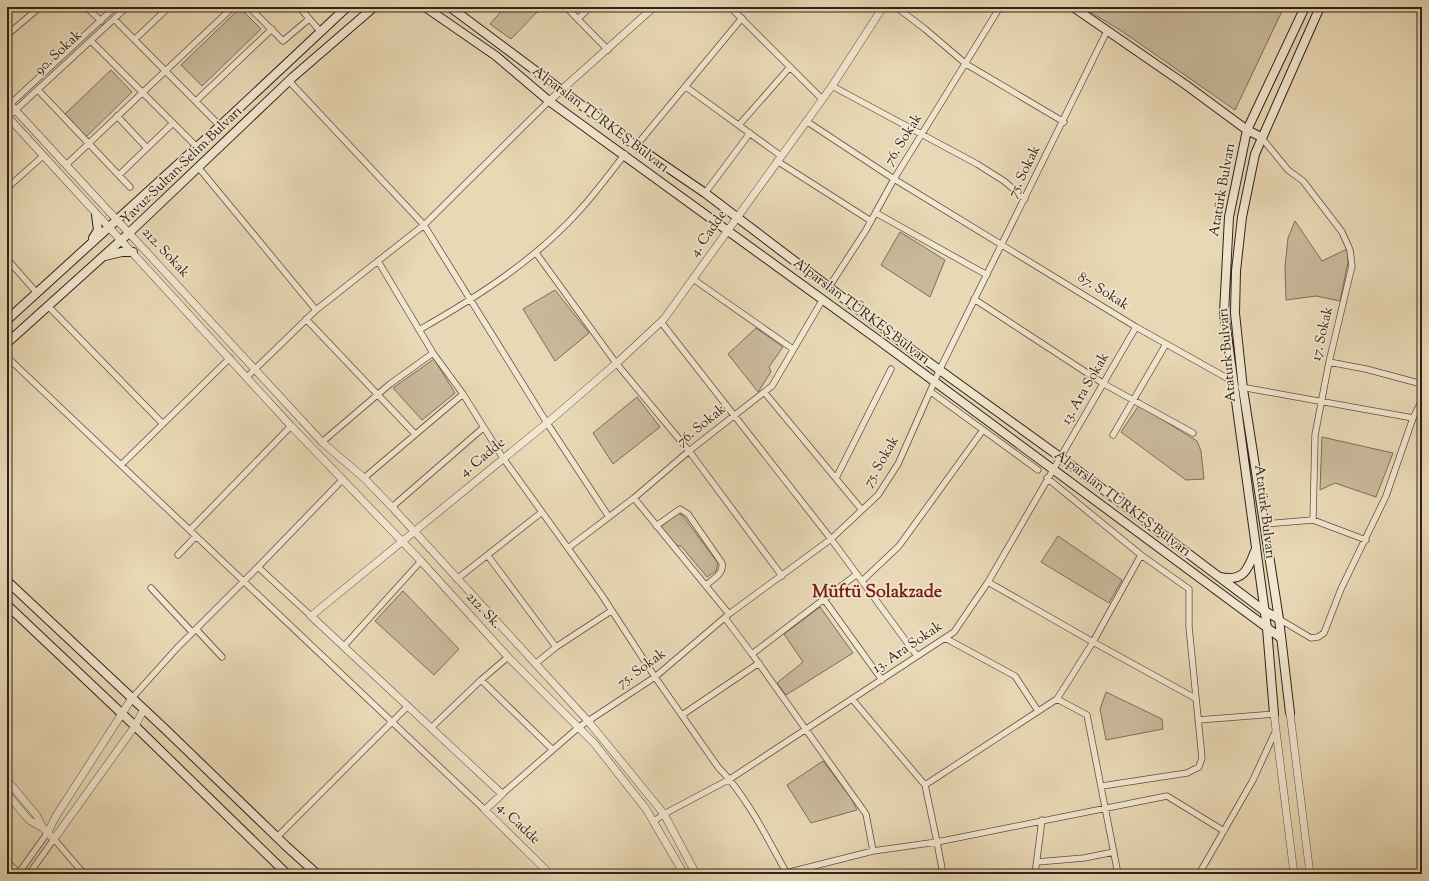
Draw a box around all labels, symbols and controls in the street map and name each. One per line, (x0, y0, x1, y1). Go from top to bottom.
street label: 90. Sokak (31, 26, 87, 80)
street label: Alparslan TÜRKEŞ Bulvarı (528, 61, 673, 178)
street label: Yavuz Sultan Selim Bulvarı (117, 102, 247, 230)
street label: 76. Sokak (880, 110, 928, 170)
street label: 75. Sokak (1004, 142, 1046, 202)
street label: Atatürk Bulvarı (1205, 142, 1241, 238)
street label: 4. Cadde (686, 207, 732, 261)
street label: 212. Sokak (137, 223, 194, 283)
street label: Alparslan TÜRKEŞ Bulvarı (789, 253, 934, 370)
street label: 87. Sokak (1073, 268, 1133, 316)
street label: 17. Sokak (1307, 304, 1339, 363)
street label: Ataturk Bulvarı (1214, 307, 1242, 403)
street label: 13. Ara Sokak (1057, 349, 1115, 429)
street label: 76. Sokak (673, 400, 731, 452)
street label: 75. Sokak (859, 432, 905, 491)
street label: 4. Cadde (456, 434, 510, 482)
street label: Alparslan TÜRKEŞ Bulvarı (1050, 445, 1195, 562)
street label: Atatürk Bulvarı (1248, 464, 1280, 560)
district label: Müftü Solakzade (812, 580, 943, 606)
street label: 212. Sk. (461, 588, 505, 634)
street label: 13. Ara Sokak (869, 617, 947, 679)
street label: 75. Sokak (613, 644, 671, 694)
street label: 4. Cadde (492, 798, 544, 850)

